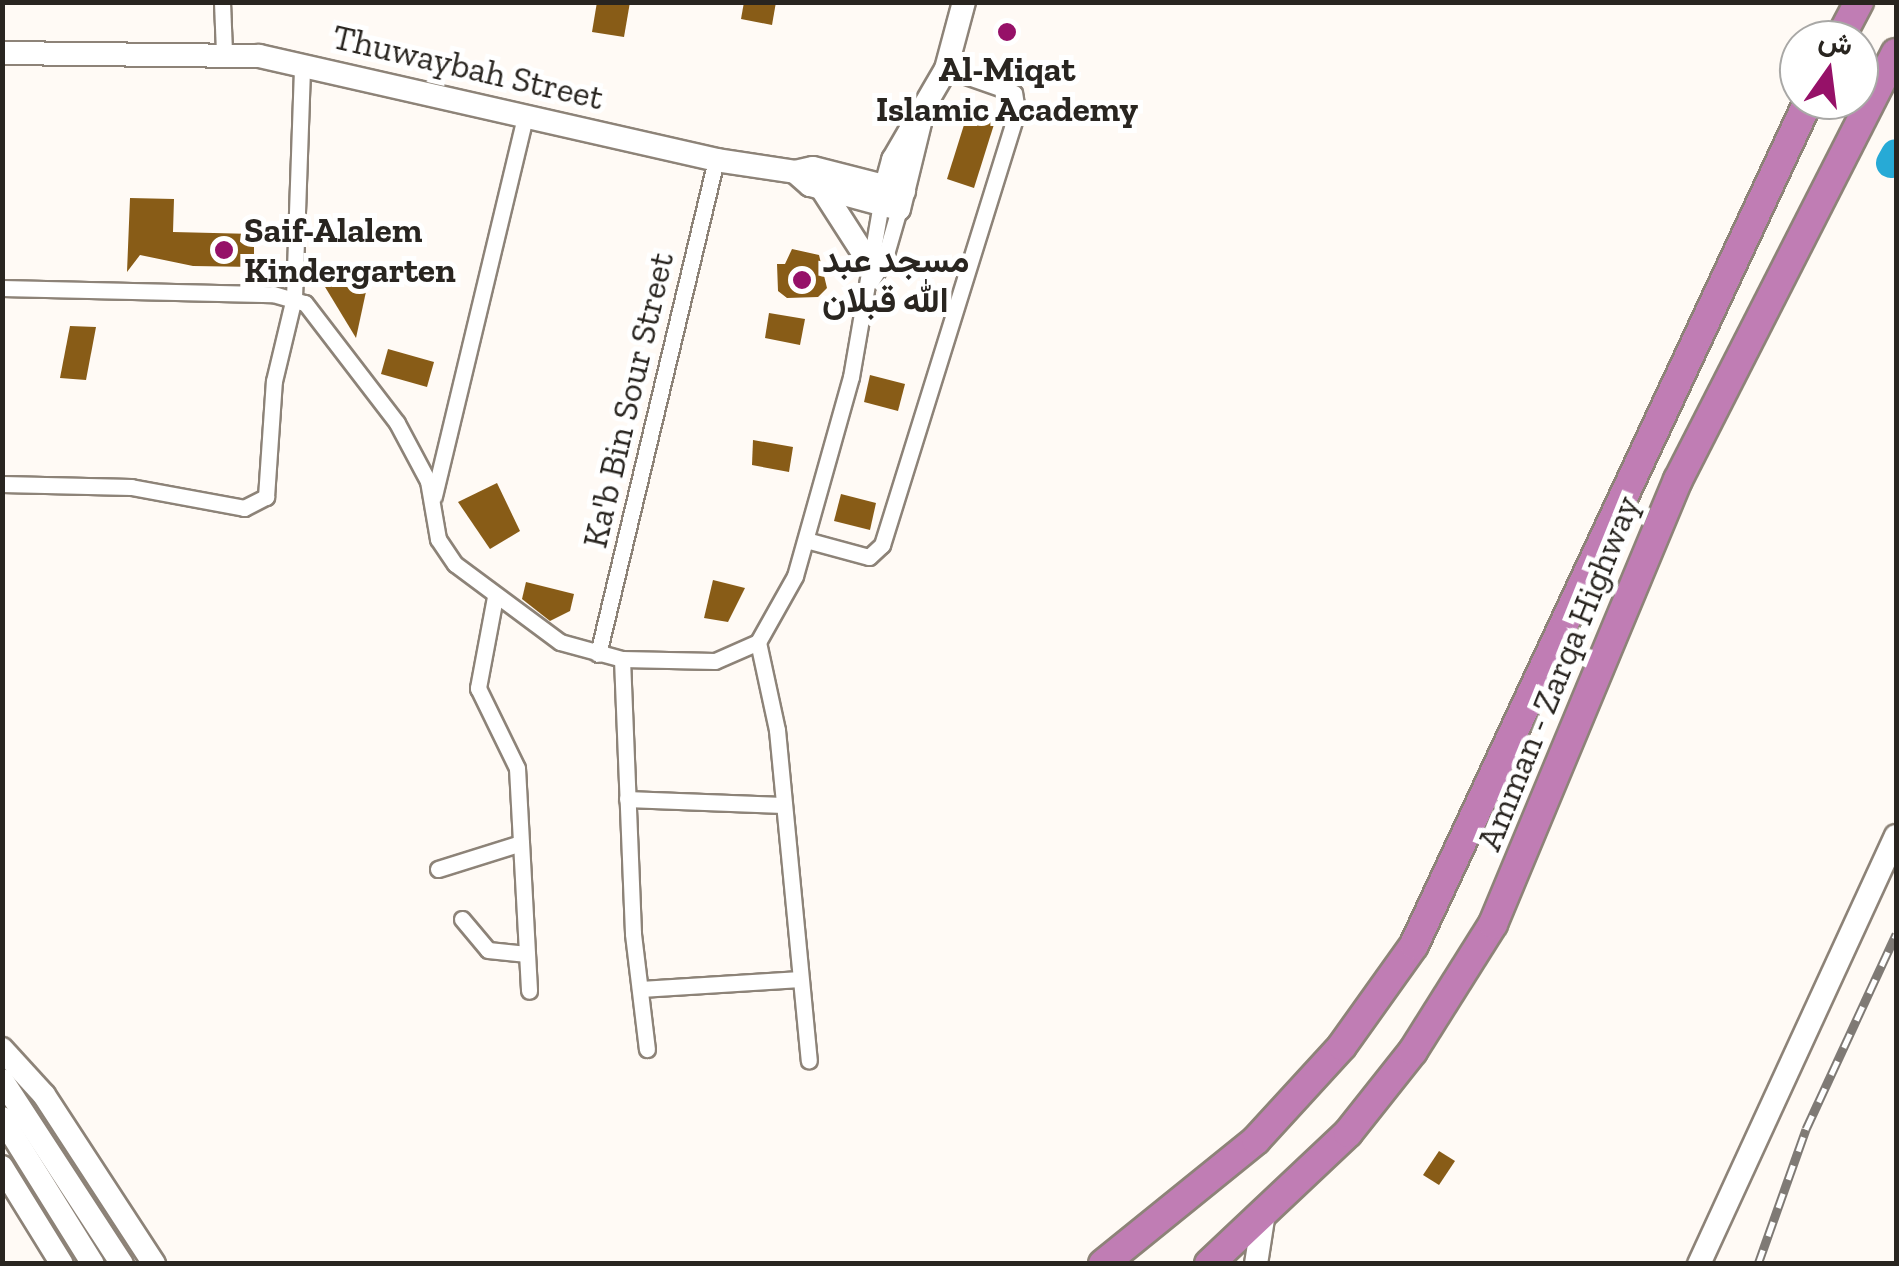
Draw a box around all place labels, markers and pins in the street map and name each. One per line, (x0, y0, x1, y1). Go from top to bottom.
marker: Al-Miqat Islamic Academy (996, 21, 1018, 43)
place label: Al-Miqat Islamic Academy (875, 48, 1139, 130)
place label: Saif-Alalem Kindergarten (244, 209, 456, 291)
marker: Saif-Alalem Kindergarten (213, 239, 235, 261)
place label: مسجد عبد الله قبلان (822, 239, 970, 321)
marker: مسجد عبد الله قبلان (791, 269, 813, 291)

